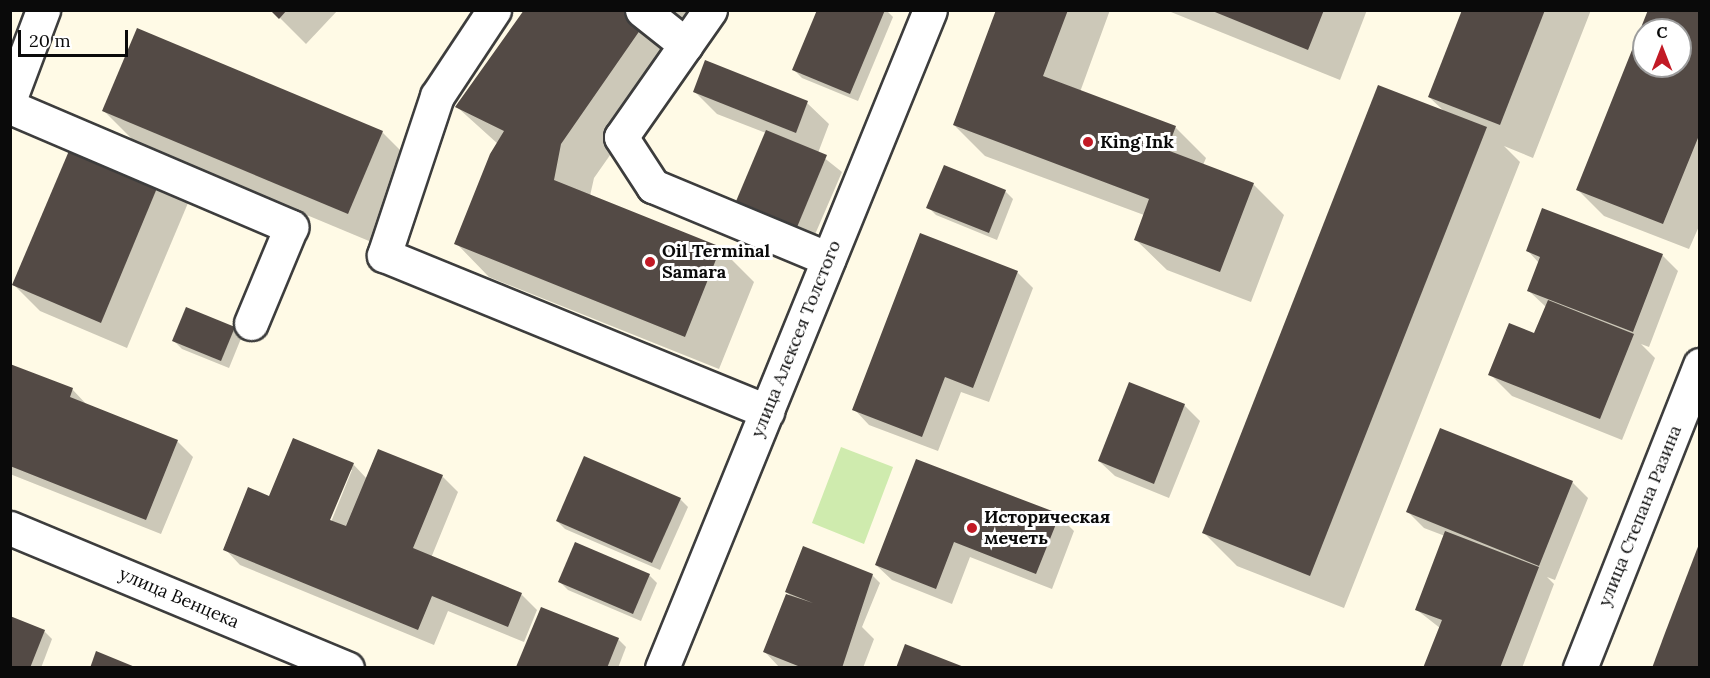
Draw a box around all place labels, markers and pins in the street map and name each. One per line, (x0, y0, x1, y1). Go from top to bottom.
place label: King Ink (1100, 131, 1174, 153)
marker: King Ink (1081, 135, 1095, 149)
place label: Oil Terminal Samara (662, 241, 770, 284)
marker: Oil Terminal Samara (643, 255, 657, 269)
place label: Историческая мечеть (984, 507, 1110, 550)
marker: Историческая мечеть (965, 521, 979, 535)

